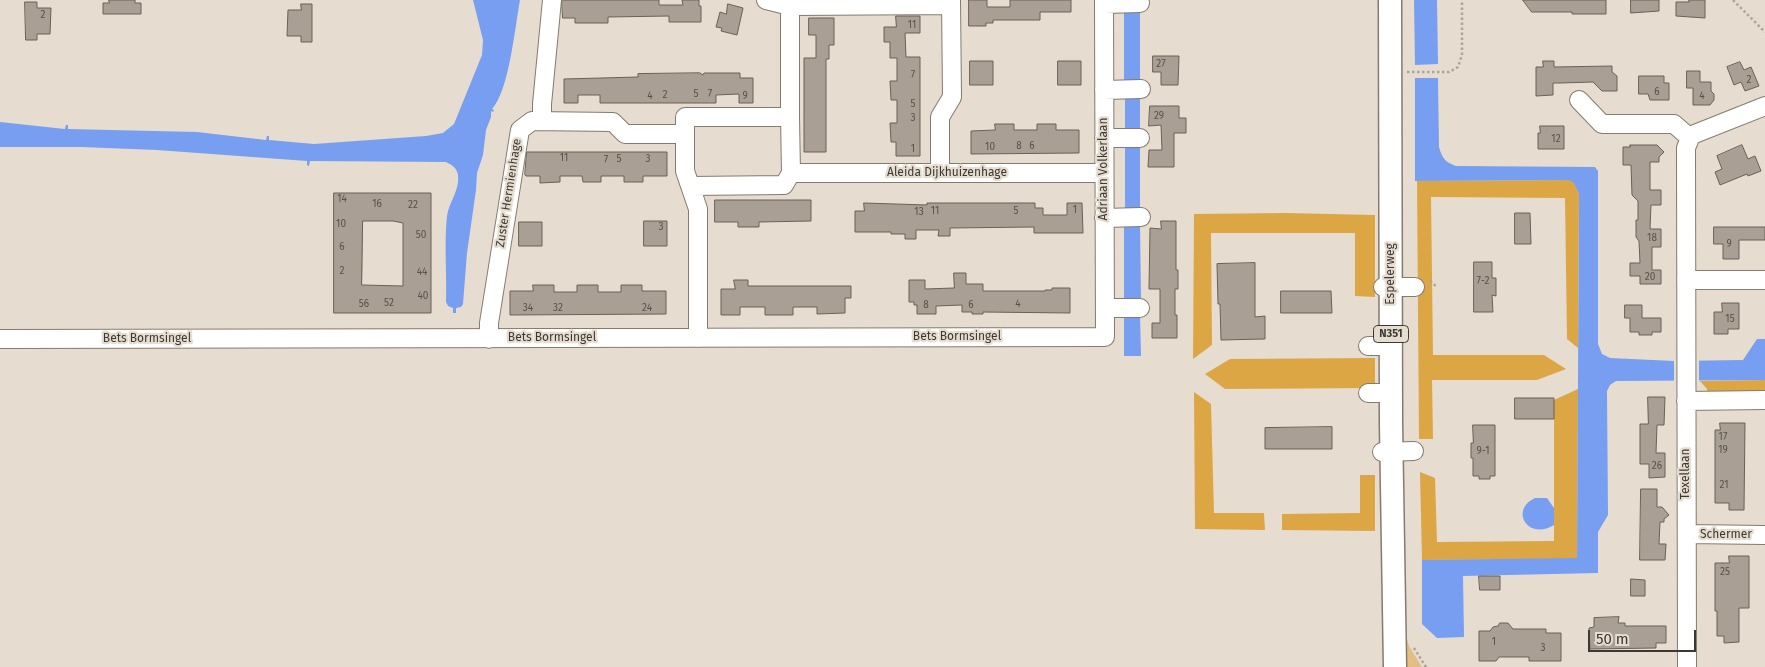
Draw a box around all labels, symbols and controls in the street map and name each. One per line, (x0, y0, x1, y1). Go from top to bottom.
house number: 2 (41, 9, 45, 21)
house number: 11 (908, 19, 916, 31)
house number: 27 (1156, 58, 1166, 70)
house number: 7 (911, 69, 915, 81)
house number: 2 (1747, 74, 1751, 86)
house number: 6 (1654, 86, 1660, 98)
house number: 5 (693, 88, 699, 100)
house number: 7 (708, 88, 712, 100)
house number: 2 (663, 89, 667, 101)
house number: 4 (647, 90, 653, 102)
house number: 9 (742, 90, 748, 102)
house number: 4 (1699, 90, 1705, 102)
house number: 5 (910, 98, 916, 110)
house number: 29 (1154, 110, 1164, 122)
house number: 3 (911, 112, 915, 124)
street label: Adriaan Volkerlaan (1097, 118, 1111, 220)
house number: 12 (1551, 133, 1561, 145)
street label: Zuster Hermienhage (493, 138, 525, 248)
house number: 8 (1016, 140, 1022, 152)
house number: 6 (1029, 140, 1035, 152)
house number: 10 (985, 141, 995, 153)
house number: 1 (911, 143, 915, 155)
house number: 11 (560, 152, 568, 164)
house number: 5 (616, 153, 622, 165)
house number: 3 (646, 153, 650, 165)
house number: 7 (604, 154, 608, 166)
street label: Aleida Dijkhuizenhage (887, 166, 1007, 180)
house number: 14 (337, 193, 347, 205)
house number: 16 (372, 198, 382, 210)
house number: 22 (408, 199, 418, 211)
house number: 1 (1073, 204, 1077, 216)
house number: 11 (931, 205, 939, 217)
house number: 5 (1013, 205, 1019, 217)
house number: 13 (914, 206, 924, 218)
house number: 10 (336, 218, 346, 230)
house number: 3 (659, 221, 663, 233)
house number: 50 (416, 229, 426, 241)
house number: 18 (1647, 232, 1657, 244)
house number: 9 (1726, 238, 1732, 250)
house number: 6 (339, 241, 345, 253)
street label: Espelerweg (1384, 243, 1398, 305)
house number: 2 (340, 265, 344, 277)
house number: 44 (417, 266, 427, 278)
house number: 20 (1645, 271, 1655, 283)
house number: 7-2 (1477, 275, 1489, 287)
house number: 40 (418, 290, 428, 302)
house number: 52 (384, 297, 394, 309)
house number: 56 (359, 298, 369, 310)
house number: 4 (1015, 298, 1021, 310)
house number: 8 (923, 299, 929, 311)
house number: 6 (968, 299, 974, 311)
house number: 34 (523, 302, 533, 314)
house number: 32 (553, 302, 563, 314)
house number: 24 (642, 302, 652, 314)
house number: 15 (1725, 313, 1735, 325)
road number: N351 (1374, 326, 1408, 342)
street label: Bets Bormsingel (913, 330, 1001, 344)
street label: Bets Bormsingel (508, 331, 596, 345)
street label: Bets Bormsingel (103, 332, 191, 346)
house number: 17 (1719, 431, 1727, 443)
house number: 19 (1718, 444, 1728, 456)
house number: 9-1 (1477, 445, 1489, 457)
street label: Texellaan (1679, 448, 1693, 500)
house number: 26 (1652, 460, 1662, 472)
house number: 21 (1719, 479, 1729, 491)
street label: Schermer (1700, 528, 1752, 542)
house number: 25 (1720, 566, 1730, 578)
scale bar (1590, 620, 1698, 652)
text: 50 m (1596, 630, 1629, 648)
house number: 1 (1492, 636, 1496, 648)
house number: 3 (1541, 642, 1545, 654)

